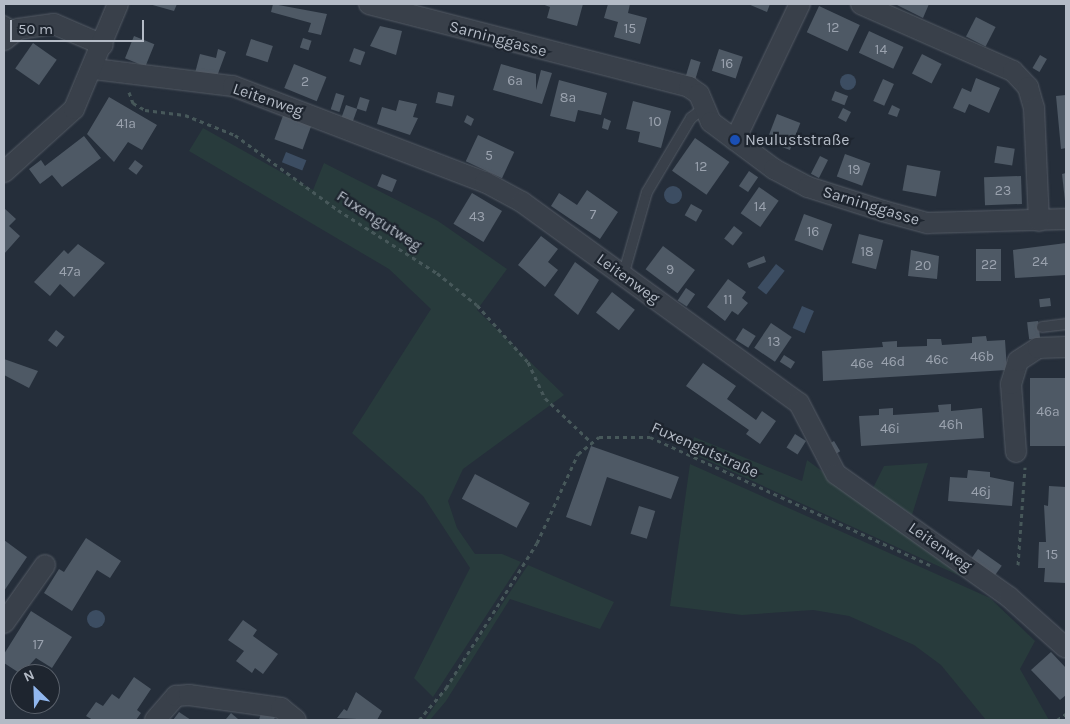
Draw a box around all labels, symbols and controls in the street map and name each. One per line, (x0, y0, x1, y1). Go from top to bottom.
scale bar (12, 10, 146, 42)
street label: Sarninggasse (447, 17, 549, 61)
text: 50 m (18, 20, 53, 38)
house number: 12 (827, 20, 839, 36)
house number: 15 (624, 21, 636, 37)
house number: 14 (875, 42, 887, 58)
house number: 16 (721, 56, 733, 72)
house number: 6a (507, 73, 523, 89)
house number: 2 (301, 74, 309, 90)
street label: Leitenweg (230, 79, 306, 121)
house number: 8a (560, 90, 576, 106)
house number: 10 (649, 114, 661, 130)
house number: 41a (116, 116, 136, 132)
place label: Neuluststraße (745, 130, 849, 150)
marker: Neuluststraße (729, 134, 741, 146)
house number: 5 (485, 148, 493, 164)
house number: 12 (695, 159, 707, 175)
house number: 19 (848, 162, 860, 178)
street label: Sarninggasse (820, 182, 922, 230)
house number: 23 (995, 183, 1011, 199)
street label: Fuxengutweg (333, 186, 425, 256)
house number: 14 (754, 199, 766, 215)
house number: 7 (590, 207, 596, 223)
house number: 43 (469, 209, 485, 225)
house number: 16 (807, 224, 819, 240)
house number: 18 (860, 244, 874, 260)
street label: Leitenweg (593, 250, 663, 308)
house number: 24 (1032, 254, 1048, 270)
house number: 22 (981, 257, 997, 273)
house number: 20 (915, 258, 931, 274)
house number: 9 (666, 262, 674, 278)
house number: 47a (59, 264, 81, 280)
house number: 11 (723, 292, 733, 308)
house number: 13 (768, 334, 780, 350)
house number: 46b (970, 349, 994, 365)
house number: 46c (925, 352, 949, 368)
house number: 46d (881, 354, 905, 370)
house number: 46e (850, 356, 874, 372)
house number: 46a (1036, 404, 1060, 420)
house number: 46h (939, 417, 963, 433)
street label: Fuxengutstraße (648, 418, 762, 482)
house number: 46i (880, 421, 900, 437)
house number: 46j (971, 484, 991, 500)
street label: Leitenweg (905, 518, 975, 576)
house number: 15 (1046, 547, 1058, 563)
house number: 17 (32, 637, 44, 653)
north arrow (10, 664, 60, 714)
text: N (21, 666, 37, 686)

